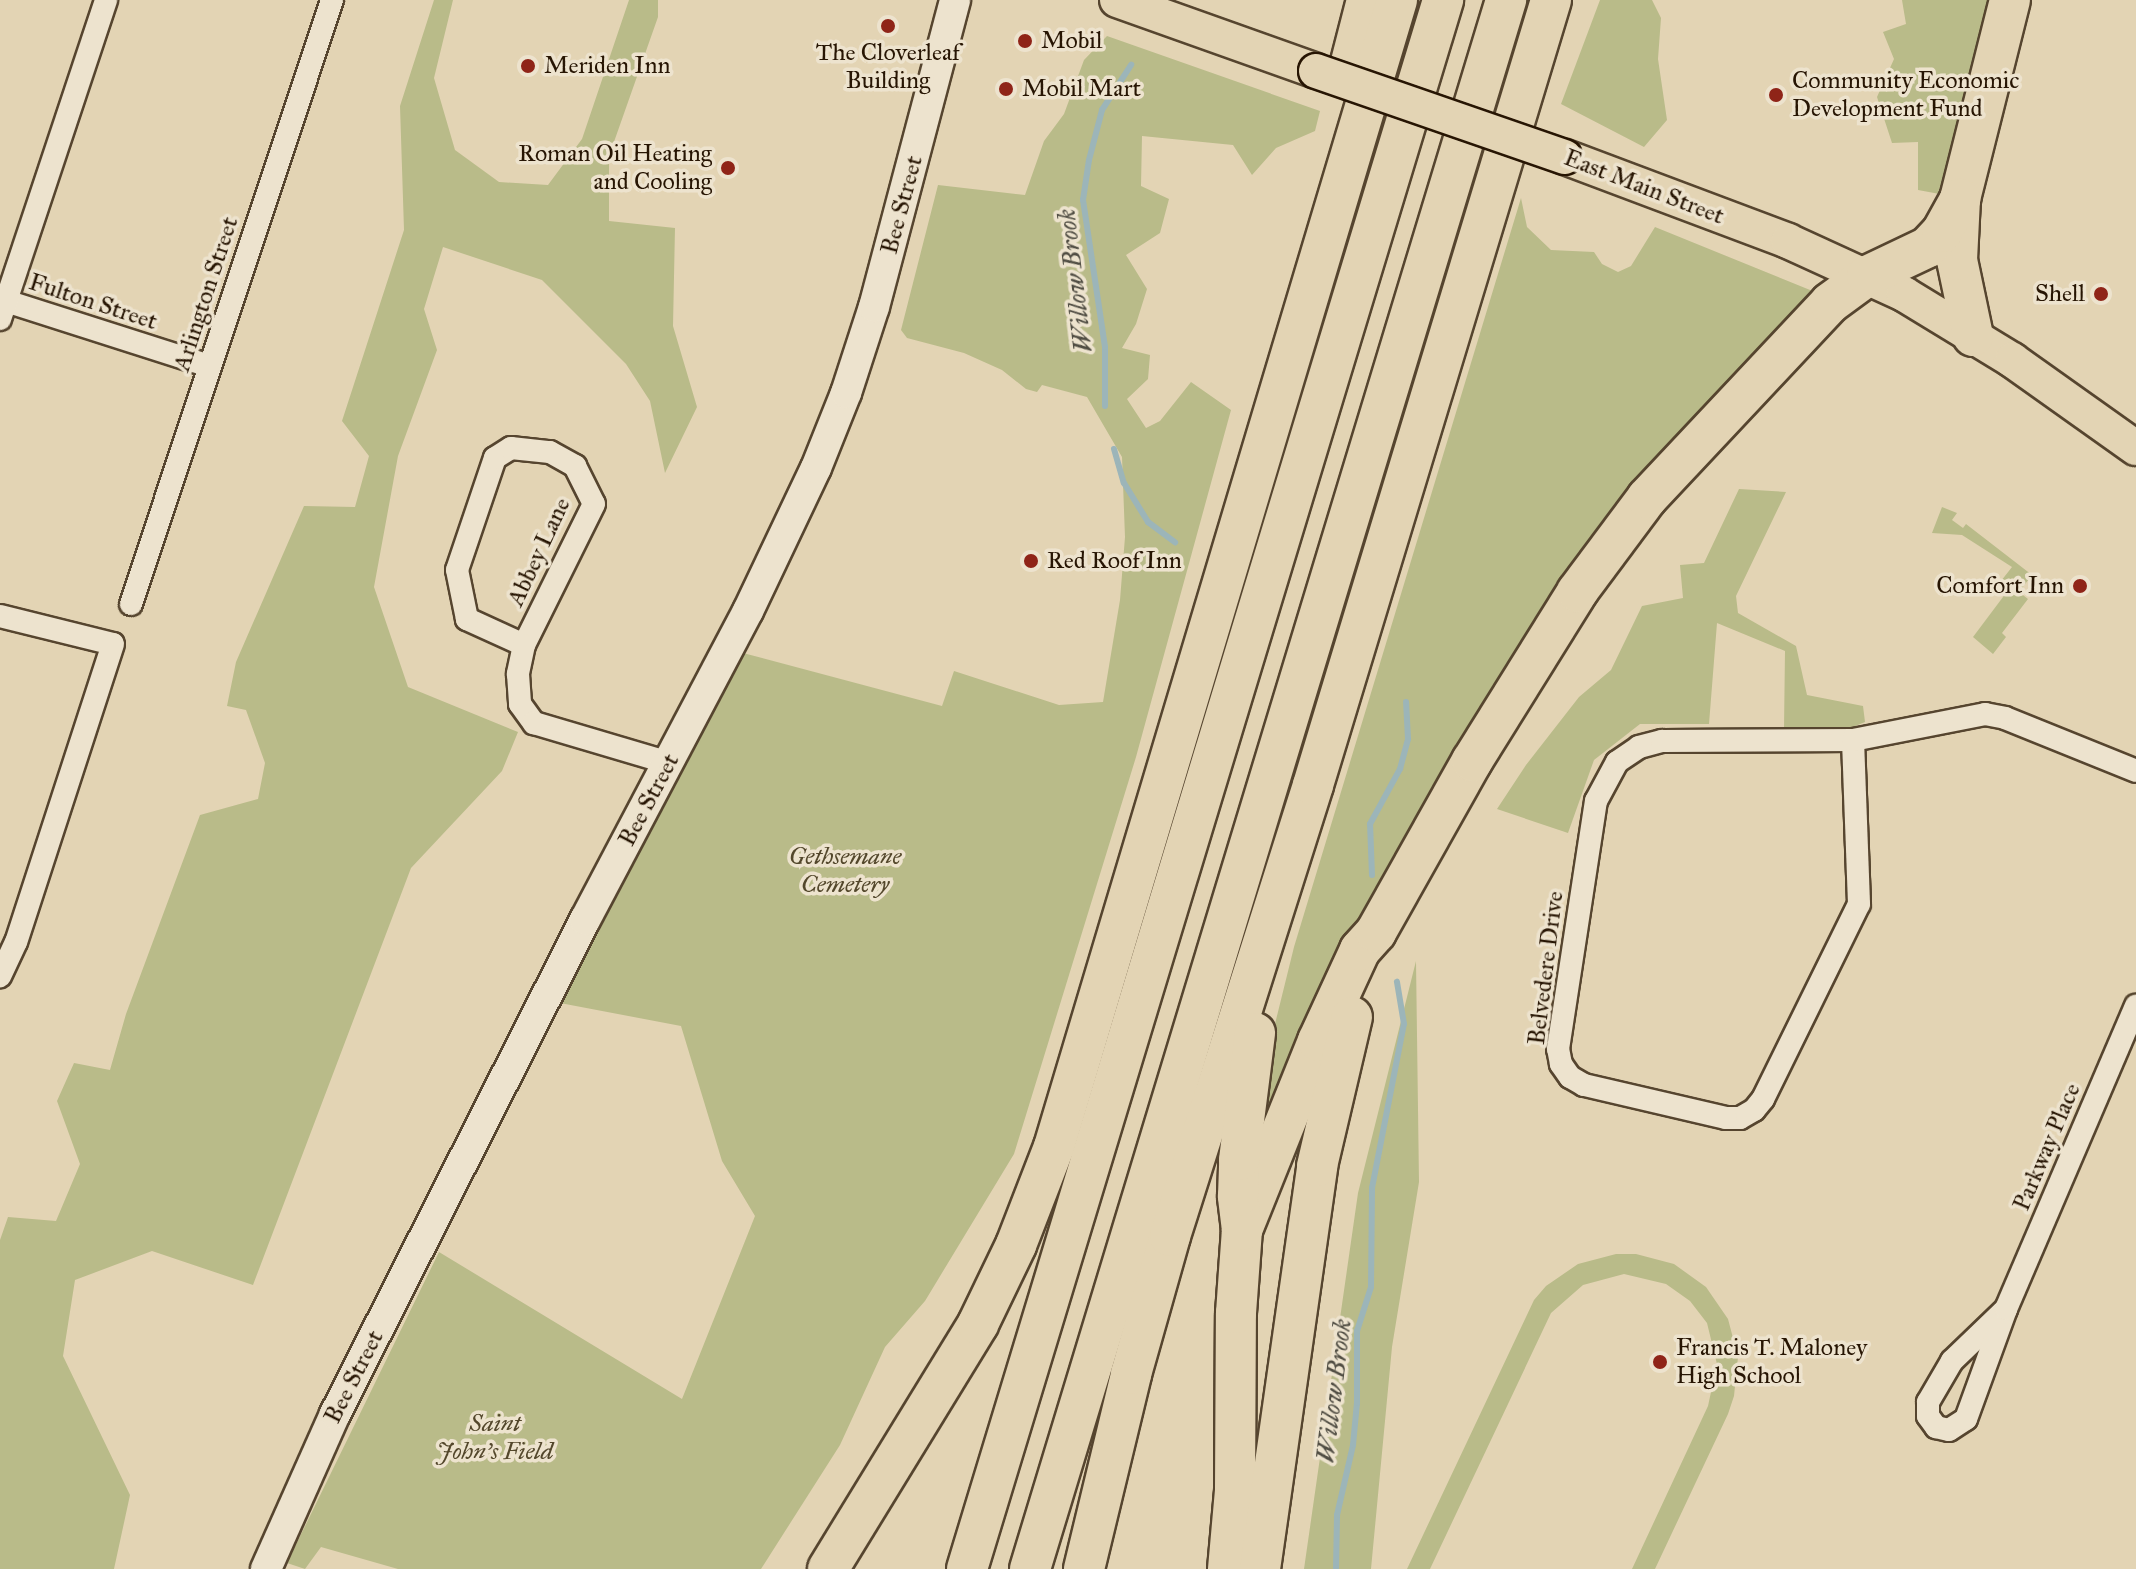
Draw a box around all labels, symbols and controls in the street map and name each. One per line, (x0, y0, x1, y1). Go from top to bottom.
marker: The Cloverleaf Building (879, 17, 897, 35)
place label: Mobil (1041, 27, 1102, 55)
marker: Mobil (1016, 32, 1034, 50)
place label: The Cloverleaf Building (816, 39, 960, 95)
place label: Meriden Inn (544, 52, 670, 80)
marker: Meriden Inn (519, 57, 537, 75)
place label: Community Economic Development Fund (1792, 67, 2019, 123)
place label: Mobil Mart (1022, 75, 1141, 103)
marker: Mobil Mart (997, 80, 1015, 98)
marker: Community Economic Development Fund (1767, 86, 1785, 104)
place label: Roman Oil Heating and Cooling (518, 140, 712, 196)
street label: East Main Street (1560, 143, 1728, 231)
street label: Bee Street (875, 153, 929, 257)
marker: Roman Oil Heating and Cooling (719, 159, 737, 177)
water label: Willow Brook (1051, 207, 1099, 355)
street label: Arlington Street (167, 213, 245, 375)
street label: Fulton Street (25, 268, 161, 336)
place label: Shell (2035, 280, 2085, 308)
marker: Shell (2092, 285, 2110, 303)
street label: Abbey Lane (501, 493, 577, 611)
place label: Red Roof Inn (1047, 547, 1182, 575)
marker: Red Roof Inn (1022, 552, 1040, 570)
place label: Comfort Inn (1936, 572, 2064, 600)
marker: Comfort Inn (2071, 577, 2089, 595)
street label: Bee Street (613, 749, 685, 851)
park label: Gethsemane Cemetery (789, 843, 901, 899)
street label: Belvedere Drive (1522, 889, 1570, 1047)
street label: Parkway Place (2007, 1079, 2087, 1215)
water label: Willow Brook (1310, 1317, 1358, 1465)
street label: Bee Street (318, 1326, 390, 1428)
place label: Francis T. Maloney High School (1676, 1334, 1867, 1390)
marker: Francis T. Maloney High School (1651, 1353, 1669, 1371)
park label: Saint John's Field (437, 1410, 553, 1466)

